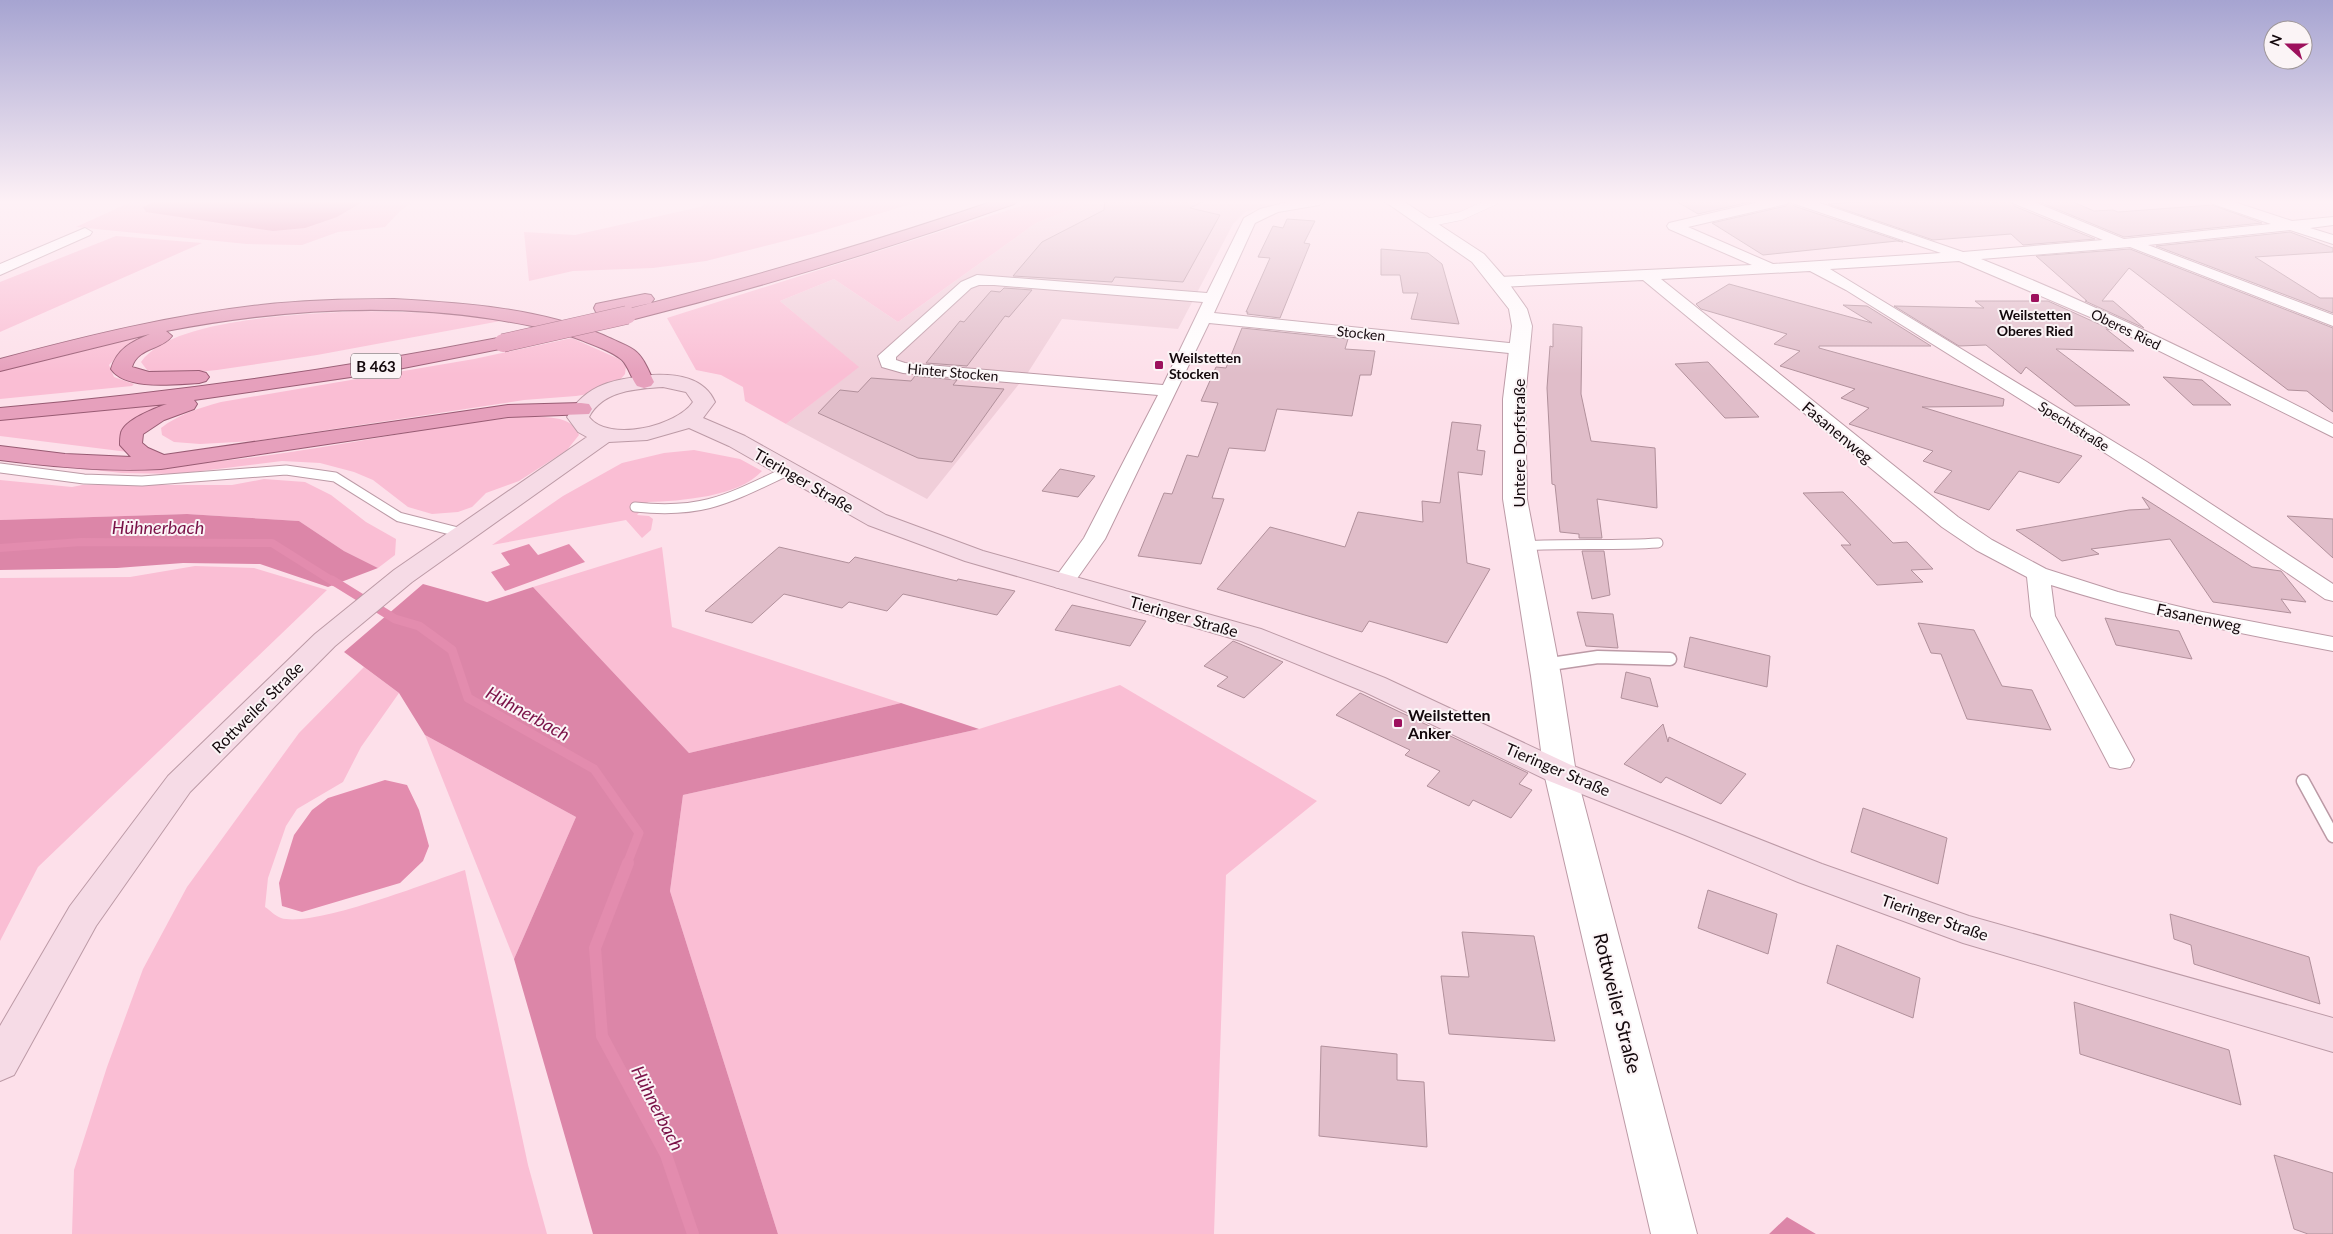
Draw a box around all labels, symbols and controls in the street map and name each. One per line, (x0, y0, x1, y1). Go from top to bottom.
north arrow (2263, 20, 2313, 70)
text: N (2266, 32, 2285, 48)
marker: Weilstetten Oberes Ried (2029, 292, 2041, 304)
street label: Oberes Ried (2088, 305, 2164, 353)
place label: Weilstetten Oberes Ried (1997, 306, 2073, 339)
street label: Stocken (1336, 322, 1386, 344)
place label: Weilstetten Stocken (1169, 349, 1241, 382)
road number: B 463 (351, 354, 401, 378)
marker: Weilstetten Stocken (1153, 359, 1165, 371)
street label: Hinter Stocken (907, 360, 999, 384)
street label: Untere Dorfstraße (1509, 378, 1528, 508)
street label: Fasanenweg (1799, 397, 1877, 467)
street label: Spechtstraße (2035, 397, 2113, 455)
street label: Tieringer Straße (751, 444, 857, 516)
water label: Hühnerbach (112, 516, 204, 538)
street label: Tieringer Straße (1128, 591, 1240, 641)
street label: Fasanenweg (2155, 599, 2243, 635)
street label: Rottweiler Straße (207, 657, 307, 757)
water label: Hühnerbach (482, 681, 574, 745)
place label: Weilstetten Anker (1407, 705, 1491, 742)
marker: Weilstetten Anker (1392, 717, 1404, 729)
street label: Tieringer Straße (1503, 738, 1613, 800)
street label: Tieringer Straße (1879, 890, 1991, 944)
street label: Rottweiler Straße (1589, 930, 1647, 1076)
water label: Hühnerbach (627, 1062, 689, 1154)

